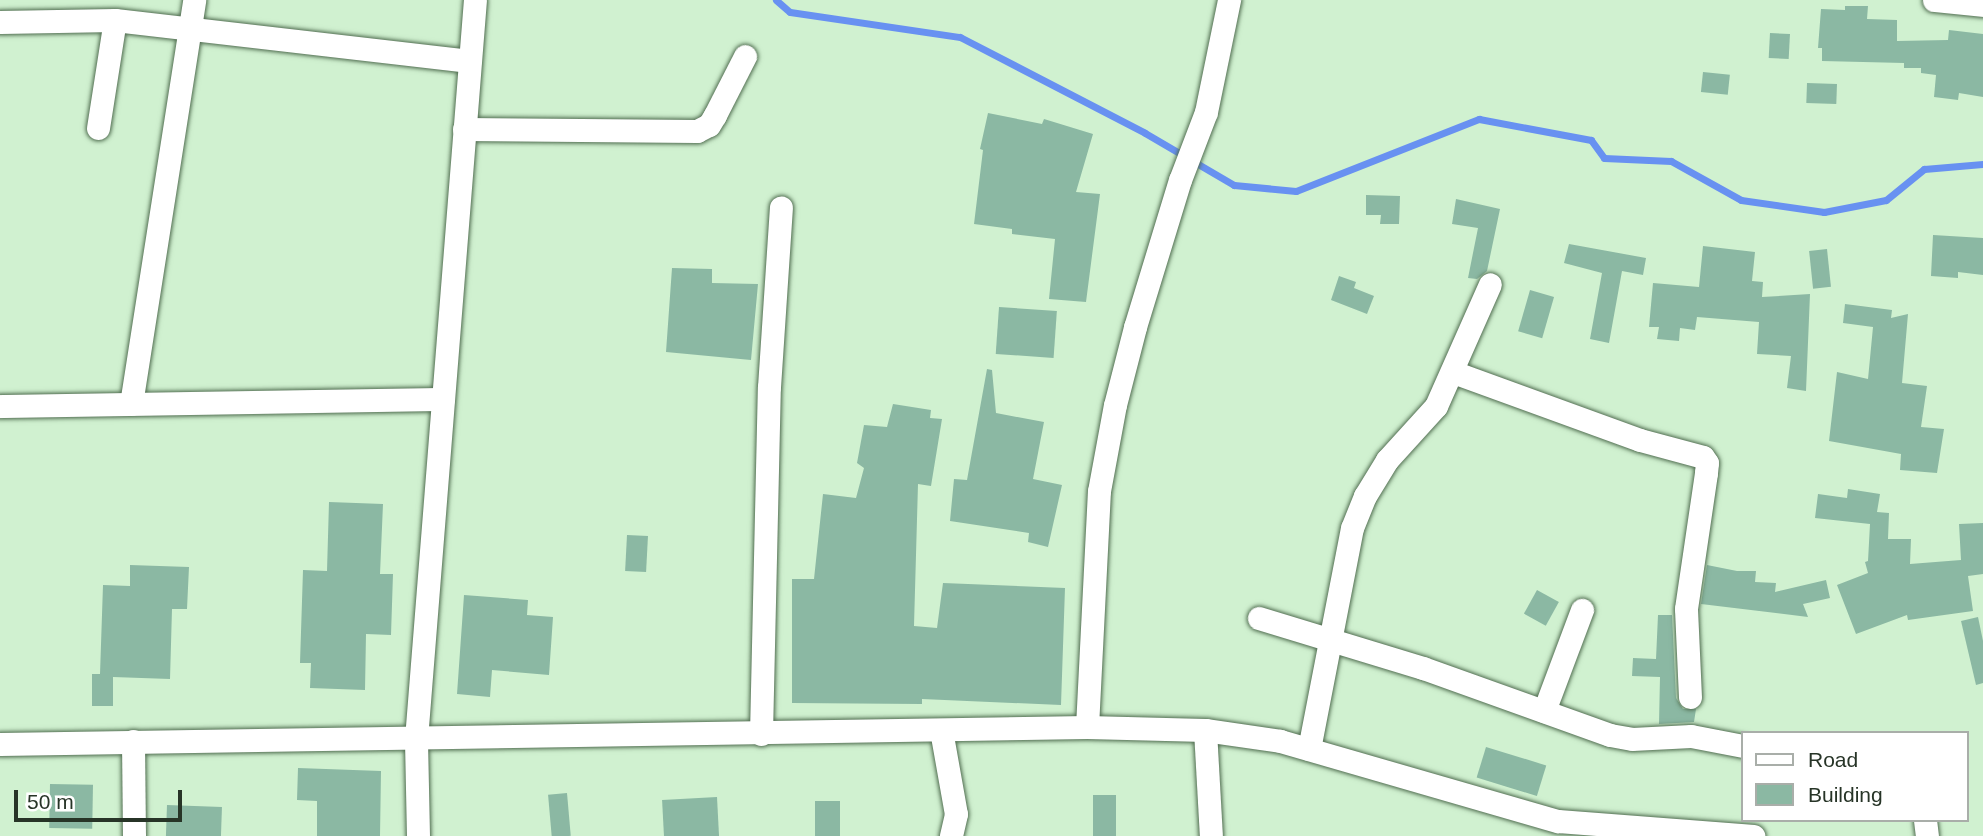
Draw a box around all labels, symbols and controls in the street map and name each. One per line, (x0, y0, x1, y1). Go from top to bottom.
legend (1742, 731, 1969, 822)
text: Road (1808, 748, 1858, 771)
scale bar (18, 776, 186, 820)
text: Building (1808, 783, 1883, 806)
text: 50 m (27, 790, 74, 813)

